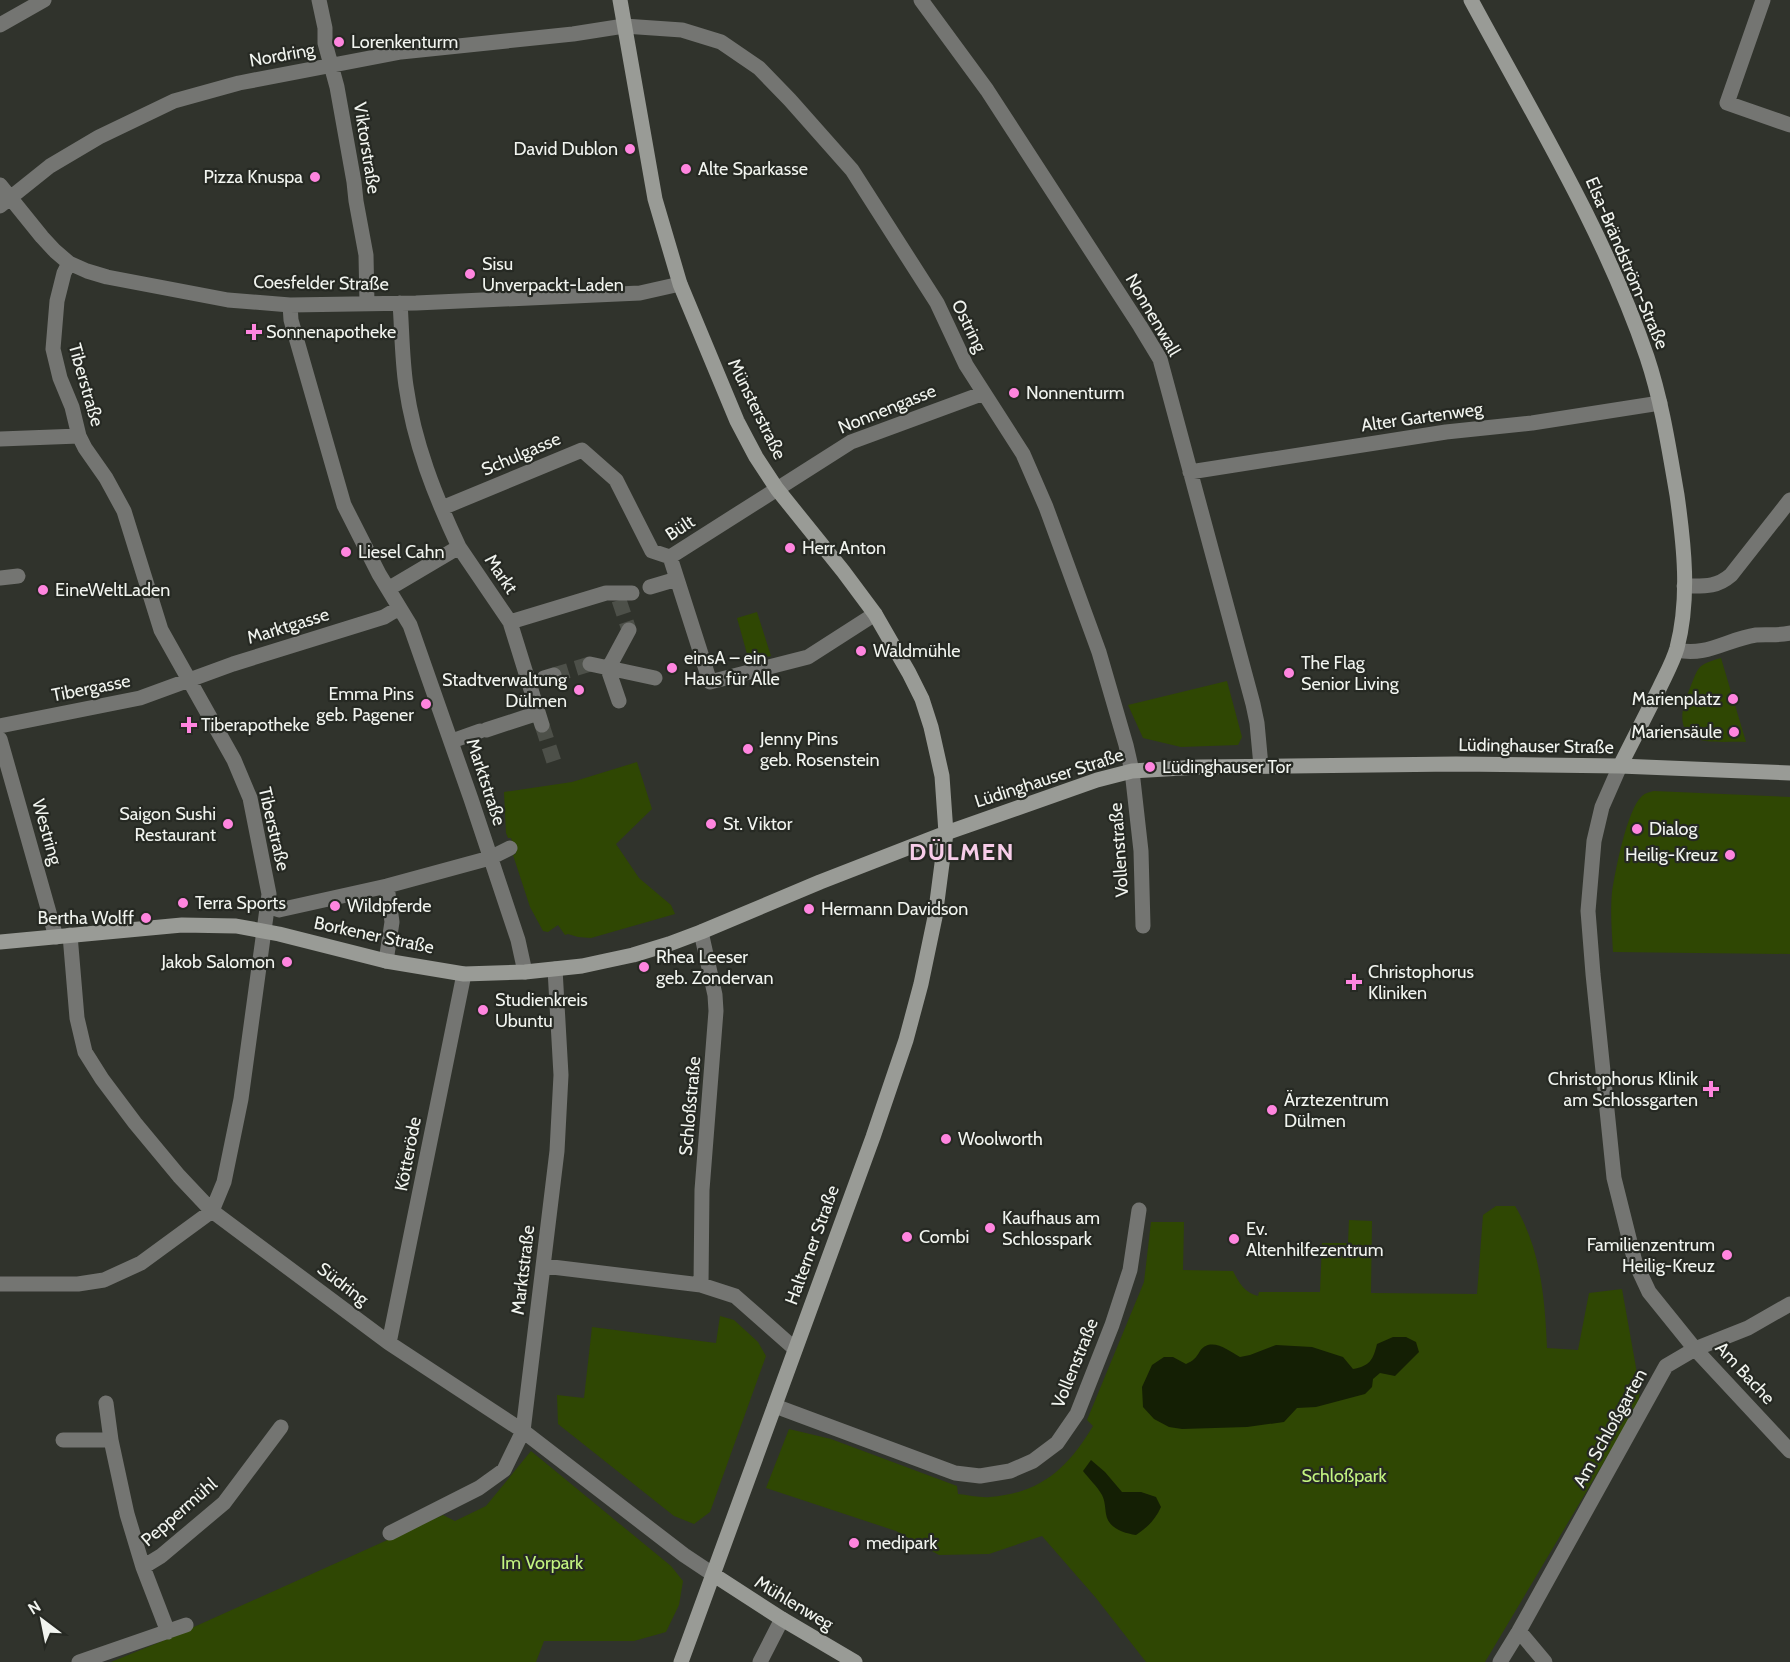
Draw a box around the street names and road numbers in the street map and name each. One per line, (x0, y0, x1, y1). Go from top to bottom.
street label: Nordring (247, 38, 318, 72)
street label: Viktorstraße (349, 101, 385, 195)
street label: Elsa-Brändström-Straße (1581, 174, 1673, 352)
street label: Nonnenwall (1121, 270, 1186, 361)
street label: Coesfelder Straße (253, 271, 389, 295)
street label: Ostring (947, 296, 992, 357)
street label: Tiberstraße (64, 341, 108, 429)
street label: Münsterstraße (723, 355, 791, 463)
street label: Nonnengasse (835, 379, 939, 439)
street label: Alter Gartenweg (1360, 397, 1485, 436)
street label: Schulgasse (478, 427, 564, 481)
street label: Bült (661, 511, 699, 545)
street label: Markt (480, 550, 522, 598)
street label: Marktgasse (244, 603, 332, 649)
street label: Tibergasse (50, 670, 132, 706)
street label: Lüdinghauser Straße (1458, 734, 1614, 758)
street label: Marktstraße (462, 736, 510, 828)
street label: Lüdinghauser Straße (972, 744, 1126, 812)
street label: Tiberstraße (254, 785, 294, 873)
street label: Westring (27, 796, 67, 869)
street label: Vollenstraße (1105, 802, 1133, 898)
street label: Borkener Straße (312, 912, 436, 958)
street label: Schloßstraße (675, 1055, 705, 1157)
street label: Kötteröde (390, 1115, 426, 1193)
street label: Halterner Straße (780, 1182, 844, 1308)
street label: Marktstraße (507, 1224, 539, 1316)
street label: Südring (313, 1258, 374, 1311)
street label: Vollenstraße (1047, 1315, 1103, 1411)
street label: Am Bache (1711, 1337, 1779, 1409)
street label: Am Schloßgarten (1568, 1365, 1652, 1491)
street label: Peppermühl (137, 1473, 222, 1551)
street label: Mühlenweg (751, 1571, 838, 1636)

